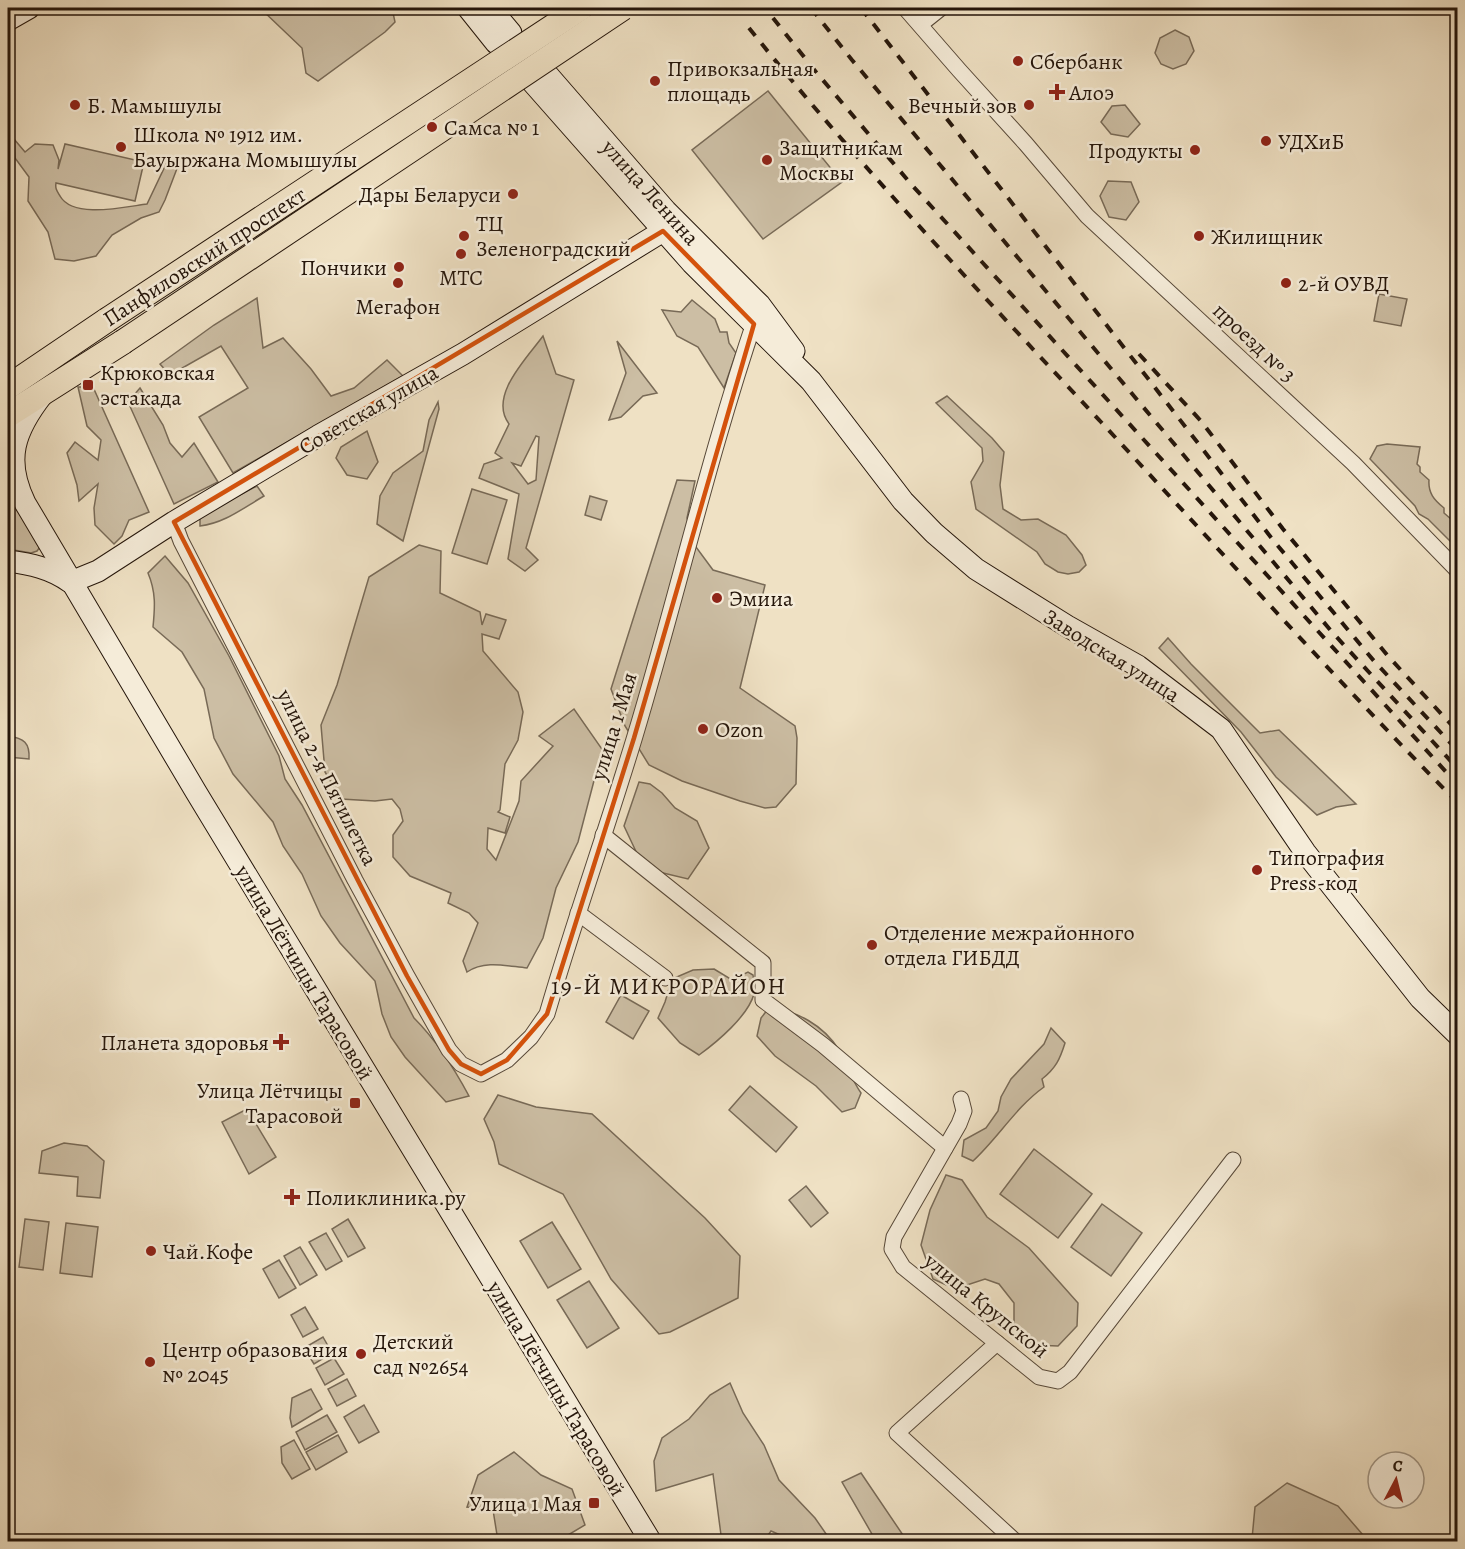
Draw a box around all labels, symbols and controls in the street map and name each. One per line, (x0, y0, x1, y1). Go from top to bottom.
place label: Сбербанк (1030, 47, 1123, 77)
place label: Привокзальная площадь (667, 54, 814, 109)
marker: Сбербанк (1011, 54, 1025, 68)
marker: Привокзальная площадь (648, 74, 662, 88)
place label: Алоэ (1068, 78, 1114, 108)
marker: Алоэ (1050, 85, 1064, 99)
place label: Б. Мамышулы (87, 91, 222, 121)
place label: Вечный зов (908, 91, 1017, 121)
marker: Б. Мамышулы (68, 98, 82, 112)
marker: Вечный зов (1022, 98, 1036, 112)
place label: Самса № 1 (444, 113, 539, 143)
place label: Школа № 1912 им. Бауыржана Момышулы (133, 120, 357, 175)
marker: Самса № 1 (425, 120, 439, 134)
place label: УДХиБ (1278, 127, 1344, 157)
street label: улица Ленина (594, 132, 706, 253)
place label: Защитникам Москвы (779, 133, 903, 188)
marker: УДХиБ (1259, 134, 1273, 148)
place label: Продукты (1088, 136, 1183, 166)
marker: Школа № 1912 им. Бауыржана Момышулы (114, 140, 128, 154)
marker: Продукты (1188, 143, 1202, 157)
marker: Защитникам Москвы (760, 153, 774, 167)
street label: Панфиловский проспект (97, 180, 312, 334)
place label: Дары Беларуси (359, 180, 501, 210)
marker: Дары Беларуси (506, 187, 520, 201)
place label: ТЦ Зеленоградский (476, 209, 631, 264)
place label: Жилищник (1211, 222, 1323, 252)
marker: ТЦ Зеленоградский (457, 229, 471, 243)
marker: Жилищник (1192, 229, 1206, 243)
marker: МТС (454, 247, 468, 261)
place label: Пончики (300, 253, 387, 283)
marker: Пончики (392, 260, 406, 274)
place label: МТС (439, 263, 483, 293)
place label: 2-й ОУВД (1298, 269, 1389, 299)
marker: Мегафон (391, 276, 405, 290)
marker: 2-й ОУВД (1279, 276, 1293, 290)
place label: Мегафон (356, 292, 440, 322)
street label: проезд № 3 (1206, 296, 1303, 389)
street label: Советская улица (293, 357, 445, 462)
place label: Крюковская эстакада (100, 358, 215, 413)
marker: Крюковская эстакада (81, 378, 95, 392)
place label: Эмииа (729, 584, 794, 614)
marker: Эмииа (710, 591, 724, 605)
street label: Заводская улица (1037, 602, 1186, 710)
street label: улица 1 Мая (583, 669, 645, 785)
street label: улица 2-я Пятилетка (269, 683, 385, 872)
place label: Ozon (715, 715, 763, 745)
marker: Ozon (696, 722, 710, 736)
place label: Типография Press-код (1269, 843, 1385, 898)
street label: улица Лётчицы Тарасовой (227, 858, 380, 1086)
marker: Типография Press-код (1250, 863, 1264, 877)
place label: Отделение межрайонного отдела ГИБДД (884, 918, 1135, 973)
marker: Отделение межрайонного отдела ГИБДД (865, 938, 879, 952)
district label: 19-Й МИКРОРАЙОН (551, 970, 787, 1002)
place label: Планета здоровья (100, 1028, 269, 1058)
marker: Планета здоровья (274, 1035, 288, 1049)
place label: Улица Лётчицы Тарасовой (197, 1076, 343, 1131)
marker: Улица Лётчицы Тарасовой (348, 1096, 362, 1110)
place label: Поликлиника.ру (306, 1183, 466, 1213)
marker: Поликлиника.ру (283, 1188, 301, 1206)
place label: Чай.Кофе (163, 1237, 253, 1267)
marker: Чай.Кофе (144, 1244, 158, 1258)
street label: улица Крупской (917, 1246, 1055, 1365)
street label: улица Лётчицы Тарасовой (479, 1274, 632, 1502)
place label: Детский сад №2654 (373, 1327, 469, 1382)
place label: Центр образования № 2045 (162, 1335, 348, 1390)
marker: Детский сад №2654 (354, 1347, 368, 1361)
marker: Центр образования № 2045 (143, 1355, 157, 1369)
north arrow (1366, 1450, 1426, 1510)
text: С (1391, 1455, 1404, 1478)
place label: Улица 1 Мая (469, 1489, 582, 1519)
marker: Улица 1 Мая (587, 1496, 601, 1510)

